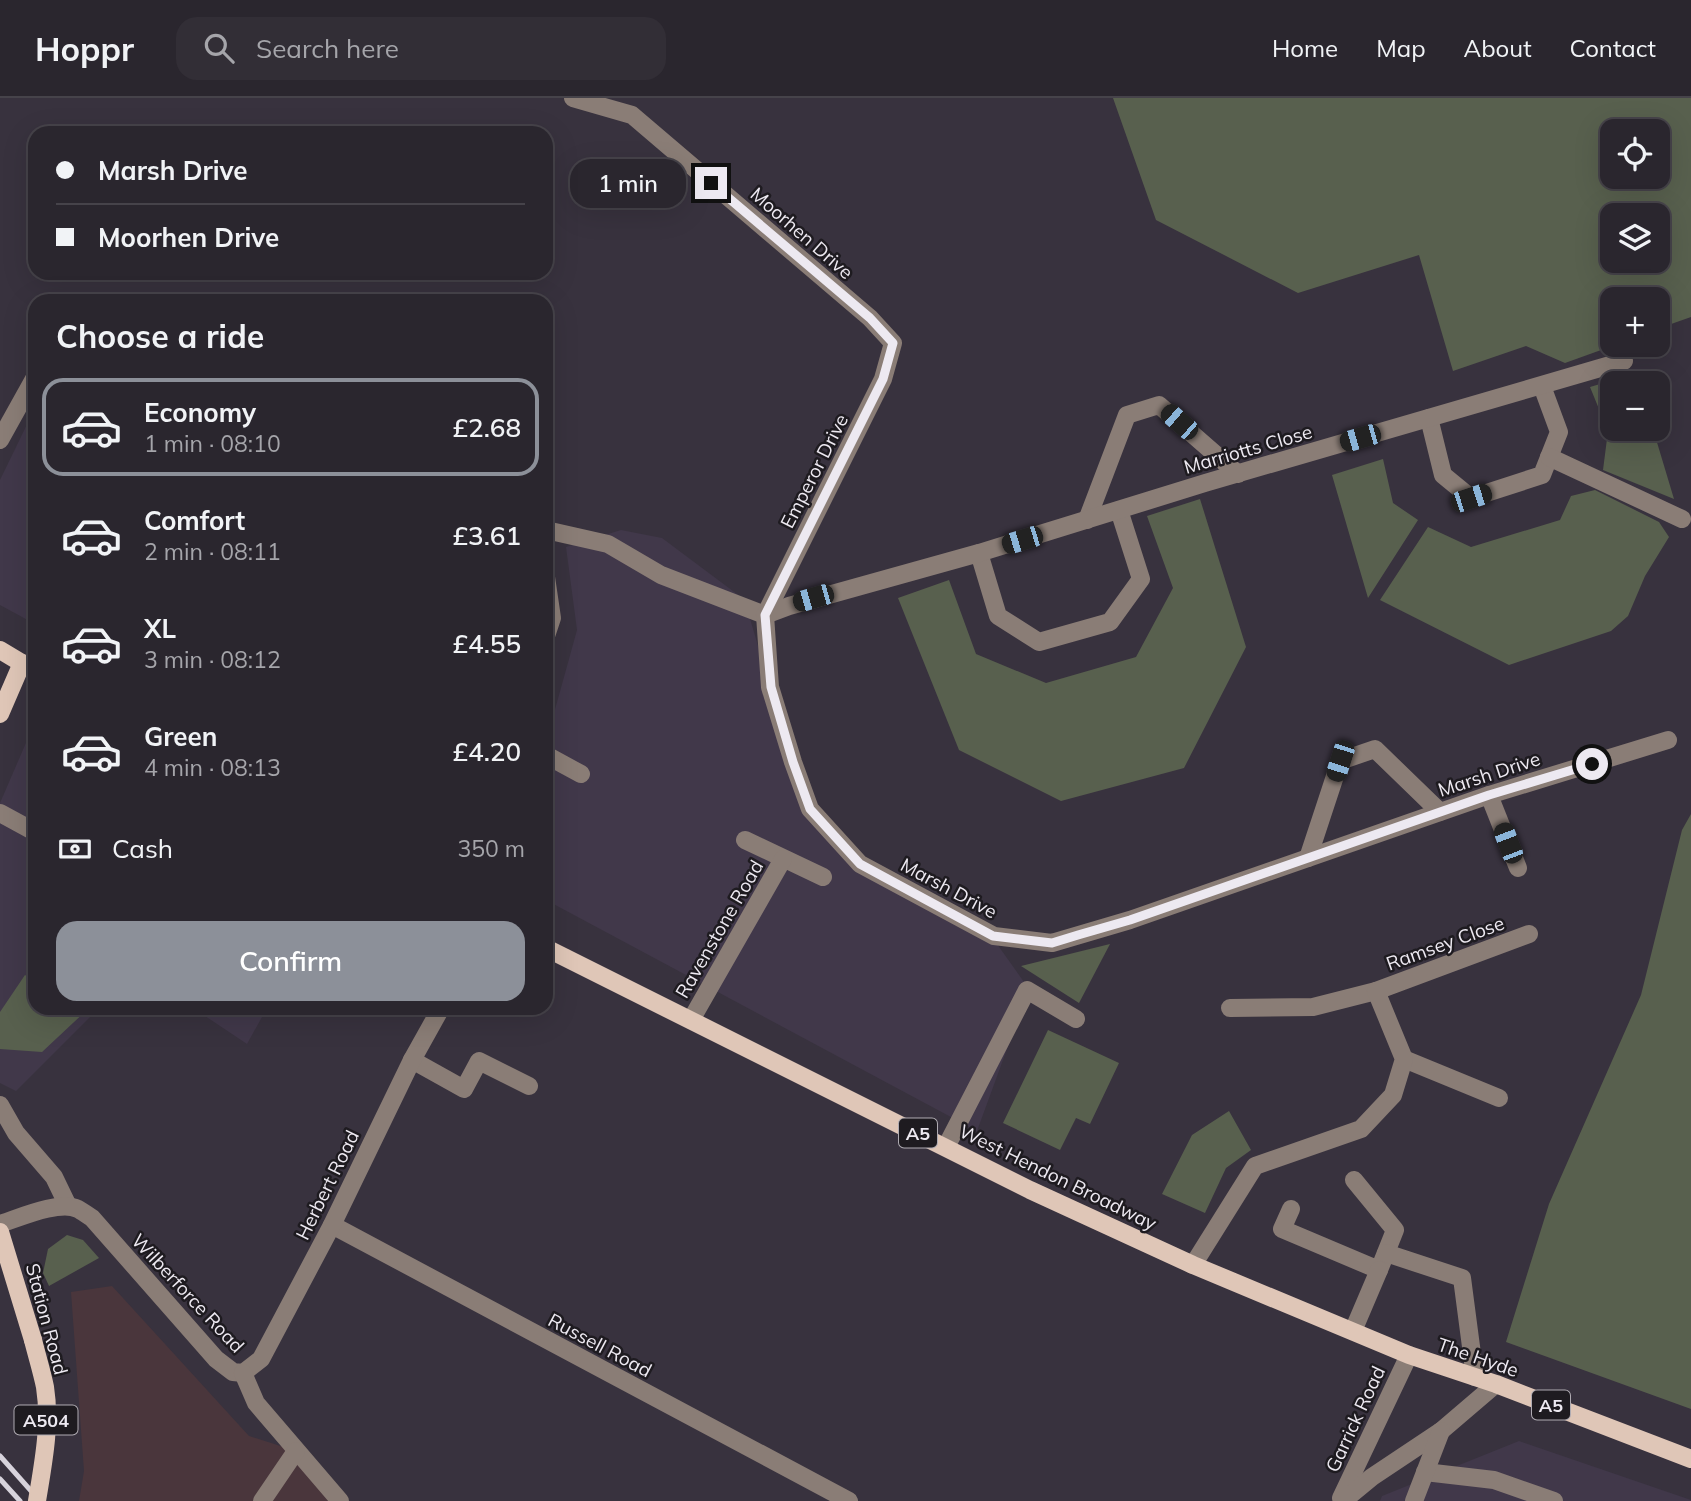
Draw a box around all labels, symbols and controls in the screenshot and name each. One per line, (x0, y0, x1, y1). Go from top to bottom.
search box (176, 17, 666, 80)
text: Hoppr (35, 28, 134, 69)
icon: search (200, 29, 238, 67)
text: Search here (256, 32, 399, 65)
text: Home (1272, 33, 1338, 63)
text: Map (1376, 33, 1426, 63)
text: About (1464, 33, 1532, 63)
text: Contact (1570, 33, 1656, 63)
map controls (1600, 119, 1670, 441)
button: locate (1600, 119, 1670, 189)
text: Marsh Drive (98, 154, 248, 187)
callout: 1 min (571, 158, 686, 208)
route end (695, 167, 727, 199)
text: 1 min (598, 169, 658, 198)
street label: Moorhen Drive (746, 182, 858, 284)
button: layers (1600, 203, 1670, 273)
text: Moorhen Drive (98, 221, 279, 254)
button: + (1600, 287, 1670, 357)
text: Choose a ride (56, 316, 264, 356)
button: − (1600, 371, 1670, 441)
icon: car (60, 396, 123, 459)
text: Economy (144, 396, 256, 429)
car (1157, 400, 1202, 444)
street label: Emperor Drive (775, 410, 853, 532)
text: £2.68 (452, 411, 521, 444)
street label: Marriotts Close (1181, 419, 1315, 479)
car (1337, 422, 1384, 454)
text: 1 min · 08:10 (144, 429, 281, 458)
car (1448, 482, 1495, 514)
icon: car (60, 504, 123, 567)
text: Comfort (144, 504, 245, 537)
text: £3.61 (452, 519, 521, 552)
car (999, 524, 1046, 556)
text: 2 min · 08:11 (144, 537, 281, 566)
car (790, 582, 837, 614)
icon: car (60, 612, 123, 675)
text: XL (144, 612, 176, 645)
text: £4.55 (452, 627, 521, 660)
text: 3 min · 08:12 (144, 645, 281, 674)
icon: car (60, 720, 123, 783)
text: Green (144, 720, 217, 753)
text: £4.20 (452, 735, 521, 768)
car (1324, 738, 1357, 784)
street label: Marsh Drive (1435, 746, 1543, 802)
route start (1576, 748, 1608, 780)
text: 4 min · 08:13 (144, 753, 281, 782)
car (1491, 820, 1526, 866)
icon: cash (56, 830, 94, 868)
text: Cash (112, 832, 173, 865)
text: 350 m (457, 834, 525, 863)
street label: Marsh Drive (897, 853, 1001, 923)
street label: Ravenstone Road (670, 856, 768, 1002)
street label: Ramsey Close (1383, 911, 1507, 975)
button: Confirm (56, 921, 525, 1001)
road number: A5 (899, 1118, 937, 1148)
street label: West Hendon Broadway (955, 1119, 1161, 1235)
street label: Herbert Road (290, 1126, 364, 1244)
street label: Wilberforce Road (127, 1228, 249, 1358)
street label: Station Road (21, 1261, 73, 1377)
street label: Russell Road (544, 1308, 656, 1382)
street label: The Hyde (1434, 1332, 1522, 1382)
street label: Garrick Road (1320, 1362, 1390, 1476)
road number: A5 (1532, 1390, 1570, 1420)
road number: A504 (14, 1406, 78, 1434)

